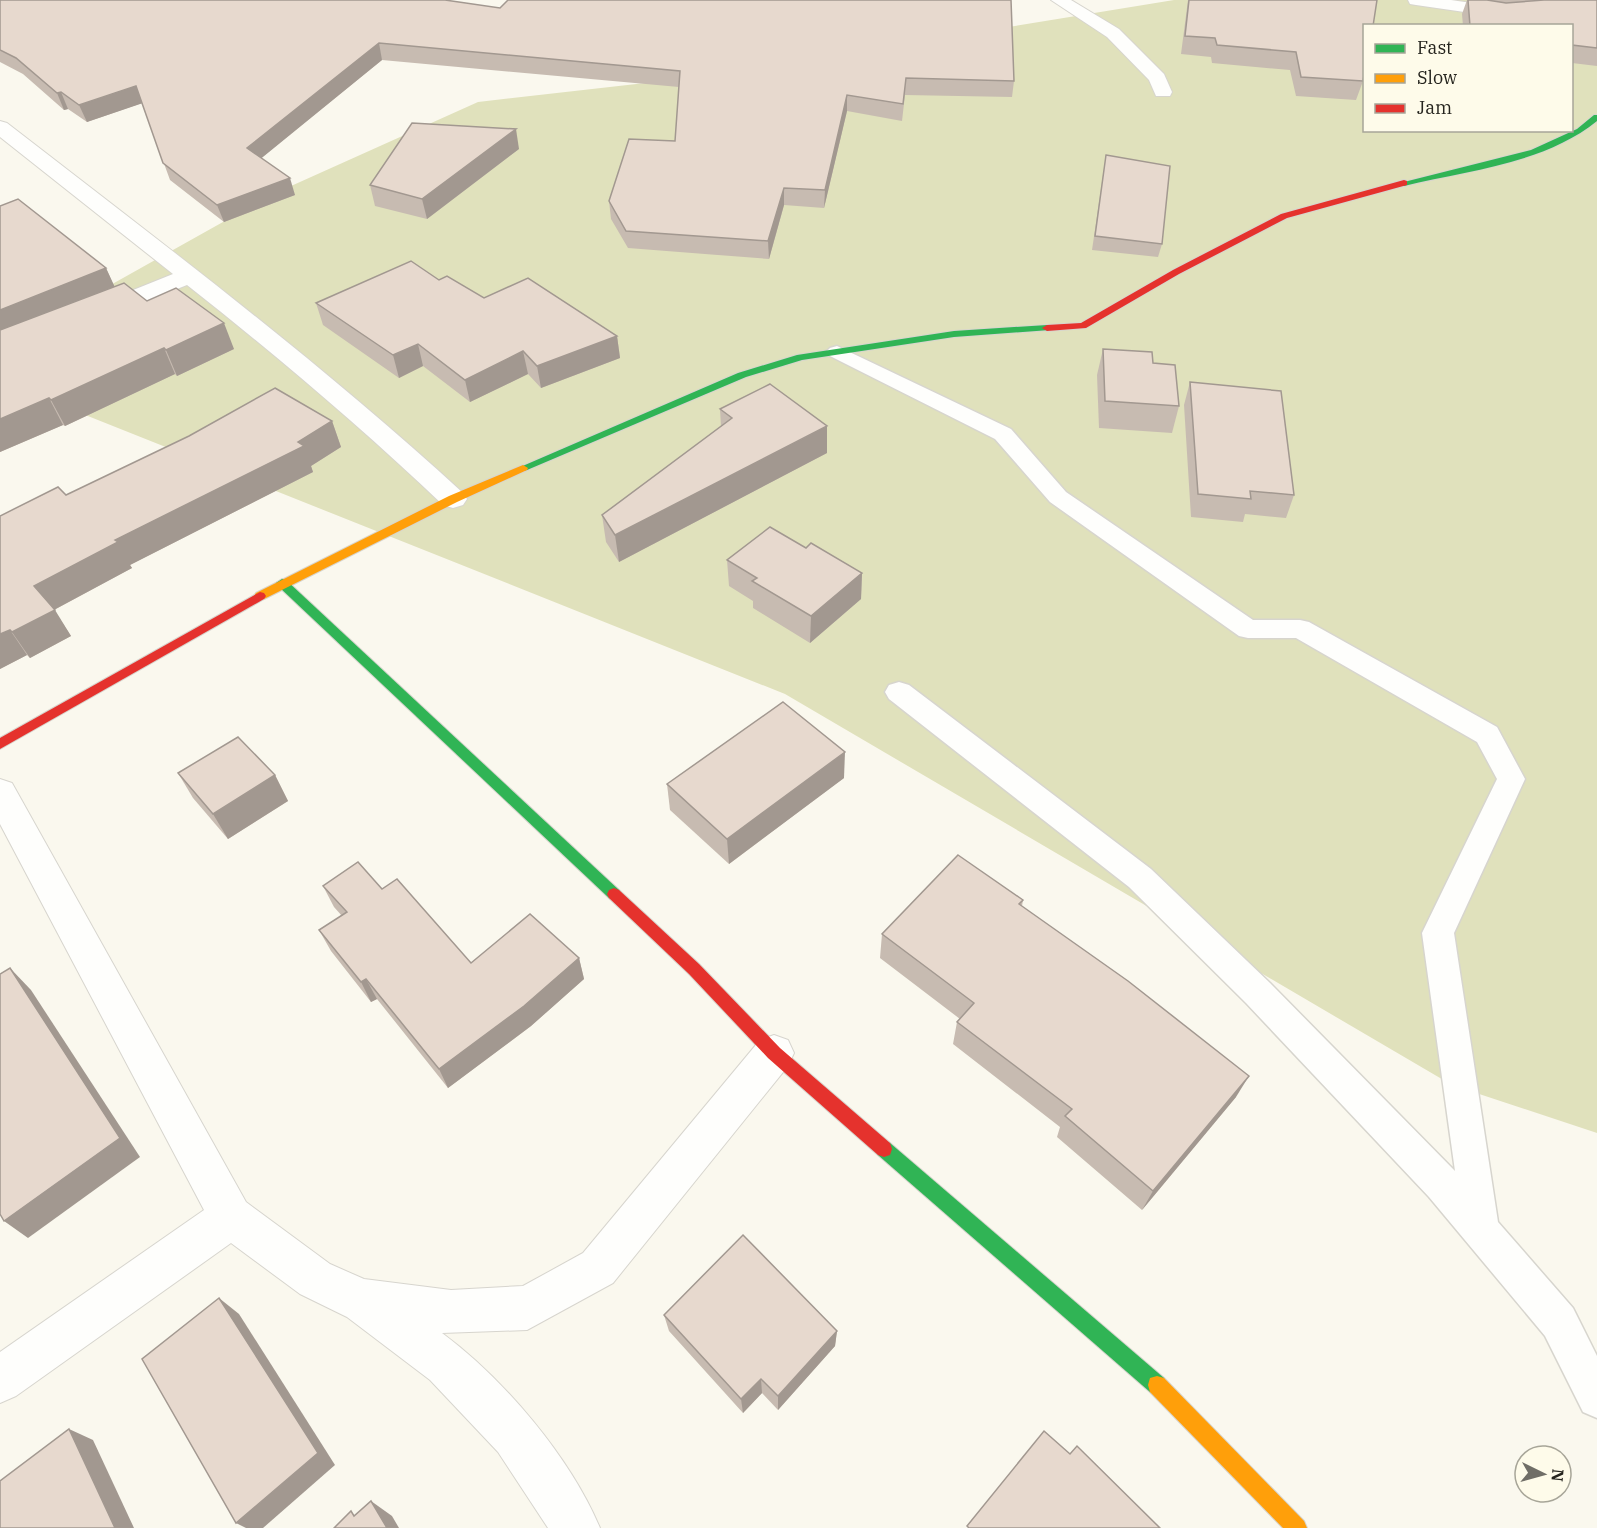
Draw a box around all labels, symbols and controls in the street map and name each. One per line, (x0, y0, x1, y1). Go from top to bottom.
legend (1363, 24, 1573, 132)
text: Fast (1417, 36, 1452, 59)
text: Slow (1417, 66, 1457, 89)
text: Jam (1417, 96, 1452, 119)
north arrow (1513, 1444, 1573, 1504)
text: N (1547, 1468, 1568, 1482)

